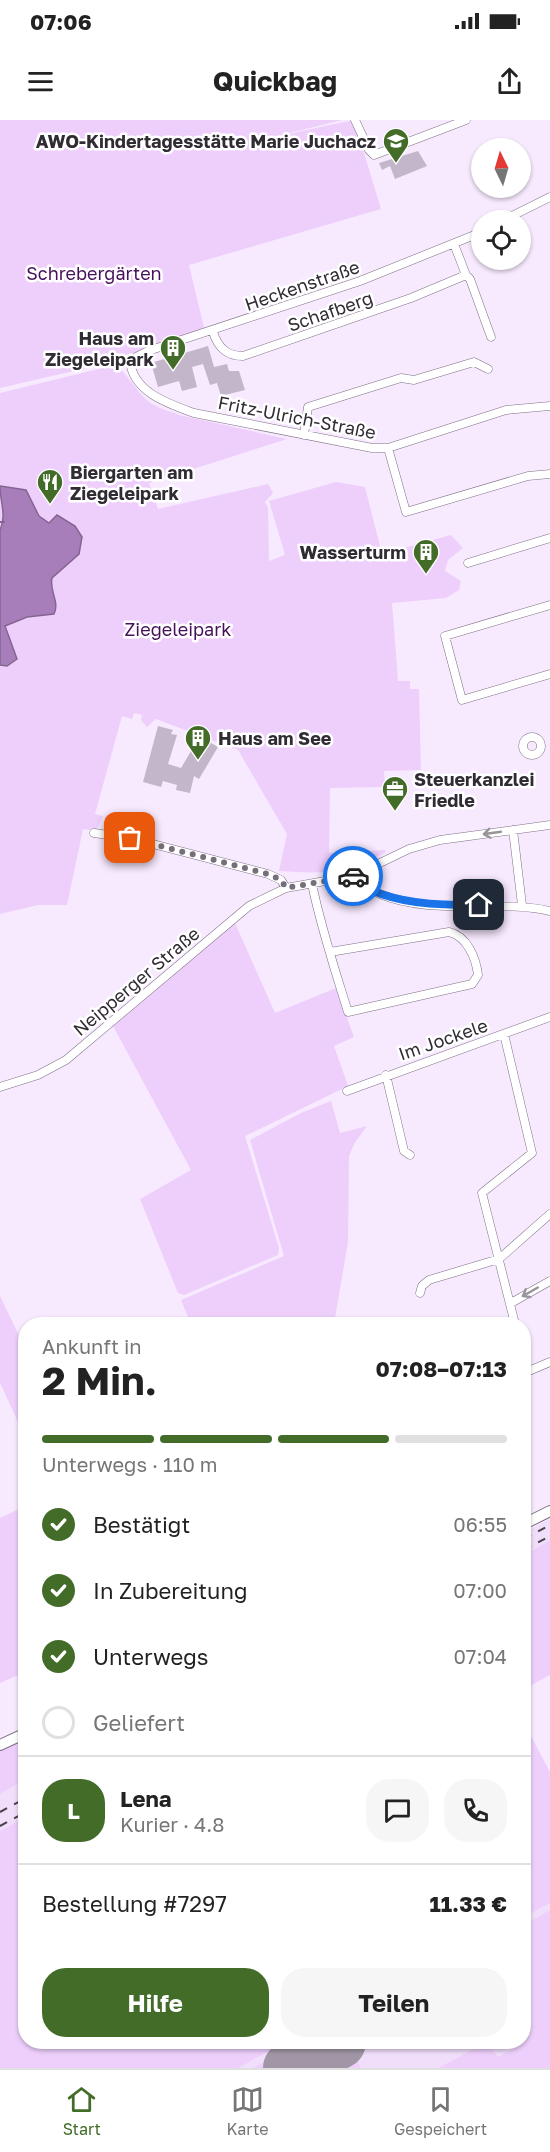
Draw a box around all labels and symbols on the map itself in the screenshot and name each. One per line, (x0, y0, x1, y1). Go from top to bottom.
school or university icon: AWO-Kindertagesstätte Marie Juchacz (381, 126, 411, 164)
place label: AWO-Kindertagesstätte Marie Juchacz (36, 130, 376, 152)
north arrow (471, 138, 531, 198)
street label: Heckenstraße (242, 255, 362, 315)
park label: Schrebergärten (26, 262, 162, 284)
street label: Schafberg (285, 286, 375, 336)
place label: Haus am Ziegeleipark (45, 327, 155, 370)
building icon: Haus am Ziegeleipark (158, 333, 188, 371)
street label: Fritz-Ulrich-Straße (216, 391, 378, 443)
place label: Biergarten am Ziegeleipark (70, 461, 193, 504)
restaurant icon: Biergarten am Ziegeleipark (35, 467, 65, 505)
building icon: Wasserturm (411, 537, 441, 575)
place label: Wasserturm (300, 541, 406, 563)
park label: Ziegeleipark (125, 618, 231, 640)
building icon: Haus am See (183, 723, 213, 761)
place label: Haus am See (218, 727, 332, 749)
place label: Steuerkanzlei Friedle (414, 768, 534, 811)
office icon: Steuerkanzlei Friedle (380, 774, 410, 812)
pin (104, 812, 155, 863)
one-way arrow (483, 827, 502, 838)
courier (323, 846, 383, 906)
pin (453, 879, 504, 930)
street label: Neipperger Straße (69, 922, 203, 1040)
street label: Im Jockele (395, 1013, 491, 1065)
one-way arrow (522, 1286, 539, 1298)

